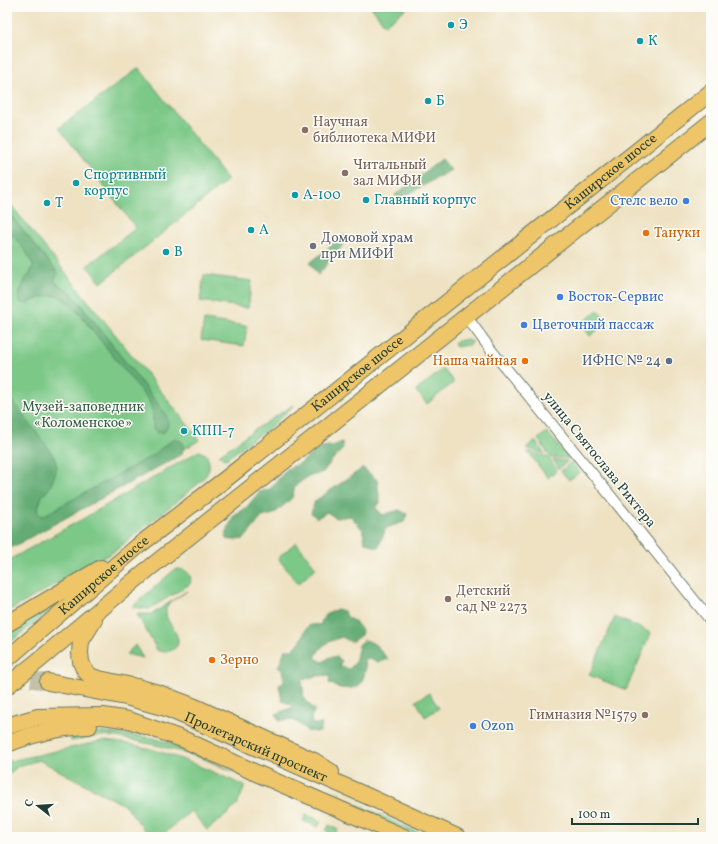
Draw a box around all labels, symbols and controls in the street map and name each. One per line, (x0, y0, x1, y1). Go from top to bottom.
place label: Э (459, 16, 468, 35)
marker: Э (446, 20, 456, 30)
place label: К (648, 32, 658, 51)
marker: К (635, 36, 645, 46)
place label: Б (436, 92, 445, 111)
marker: Б (423, 96, 433, 106)
place label: Научная библиотека МИФИ (313, 113, 436, 148)
marker: Научная библиотека МИФИ (300, 125, 310, 135)
street label: Каширское шоссе (561, 129, 661, 215)
place label: Читальный зал МИФИ (353, 156, 427, 191)
place label: Спортивный корпус (84, 166, 167, 201)
marker: Читальный зал МИФИ (340, 168, 350, 178)
marker: Спортивный корпус (71, 178, 81, 188)
place label: А-100 (303, 186, 341, 205)
marker: А-100 (290, 190, 300, 200)
place label: Главный корпус (374, 191, 477, 210)
place label: Стелс вело (610, 192, 678, 211)
place label: Т (55, 194, 63, 213)
marker: Главный корпус (361, 195, 371, 205)
marker: Стелс вело (681, 196, 691, 206)
marker: Т (42, 198, 52, 208)
place label: А (259, 221, 269, 240)
place label: Тануки (654, 224, 701, 243)
marker: А (246, 225, 256, 235)
marker: Тануки (641, 228, 651, 238)
place label: Домовой храм при МИФИ (321, 229, 414, 264)
marker: Домовой храм при МИФИ (308, 241, 318, 251)
place label: В (174, 243, 183, 262)
marker: В (161, 247, 171, 257)
place label: Восток-Сервис (568, 288, 664, 307)
marker: Восток-Сервис (555, 292, 565, 302)
place label: Цветочный пассаж (532, 316, 654, 335)
marker: Цветочный пассаж (519, 320, 529, 330)
street label: Каширское шоссе (307, 331, 408, 417)
place label: Наша чайная (433, 352, 517, 371)
place label: ИФНС № 24 (582, 352, 661, 371)
marker: Наша чайная (520, 356, 530, 366)
marker: ИФНС № 24 (664, 356, 674, 366)
street label: улица Святослава Рихтера (538, 388, 660, 532)
park label: Музей-заповедник «Коломенское» (22, 398, 144, 433)
place label: КПП-7 (192, 422, 235, 441)
marker: КПП-7 (179, 426, 189, 436)
street label: Каширское шоссе (55, 531, 153, 620)
place label: Детский сад № 2273 (456, 582, 527, 617)
marker: Детский сад № 2273 (443, 594, 453, 604)
place label: Зерно (220, 651, 259, 670)
marker: Зерно (207, 655, 217, 665)
place label: Гимназия №1579 (529, 706, 637, 725)
street label: Пролетарский проспект (181, 708, 330, 787)
marker: Гимназия №1579 (640, 710, 650, 720)
place label: Ozon (481, 717, 514, 736)
marker: Ozon (468, 721, 478, 731)
north arrow (18, 786, 58, 826)
text: С (22, 798, 38, 809)
scale bar (572, 800, 698, 826)
text: 100 m (578, 807, 611, 823)

